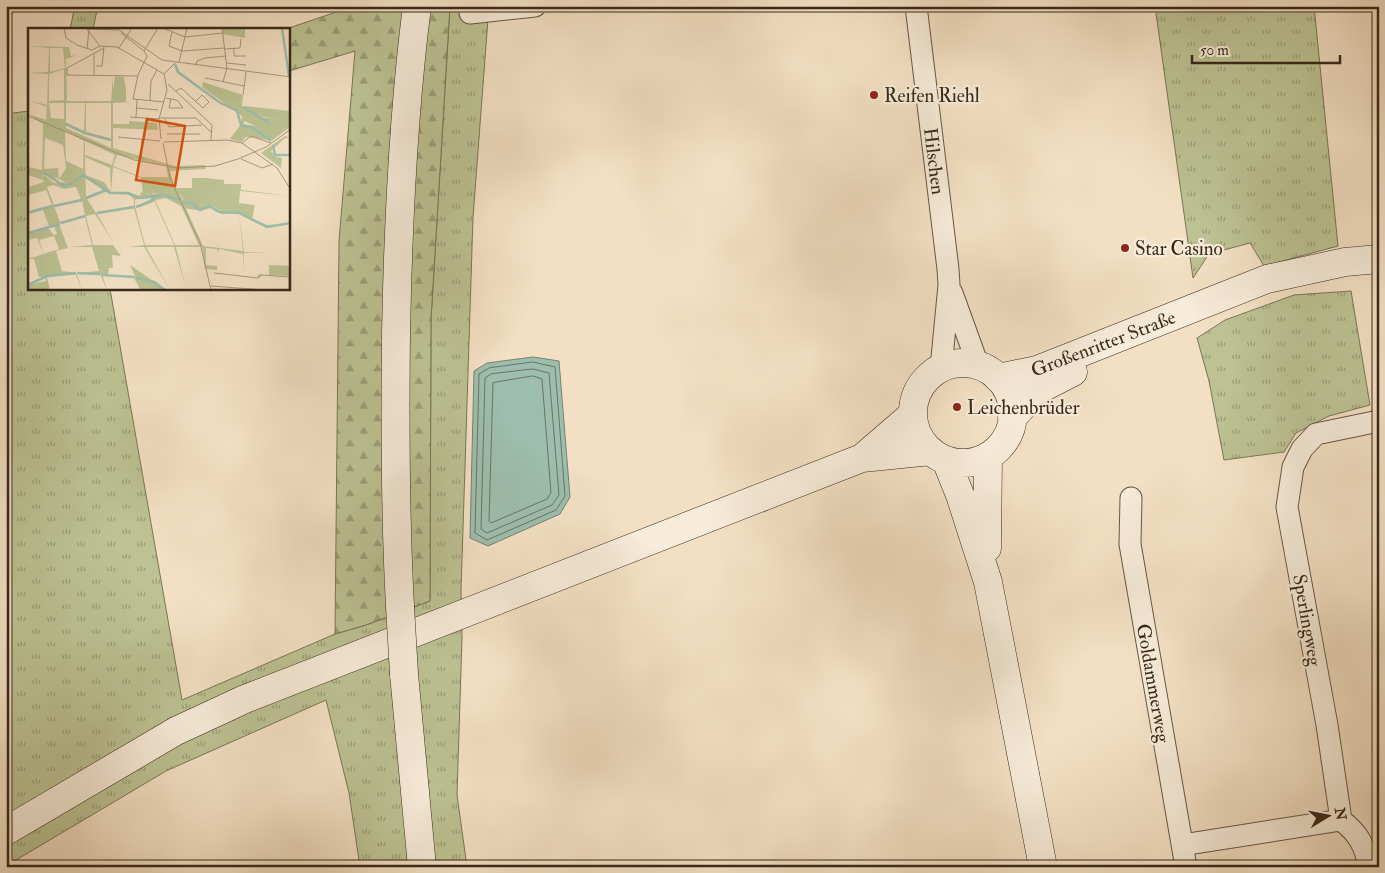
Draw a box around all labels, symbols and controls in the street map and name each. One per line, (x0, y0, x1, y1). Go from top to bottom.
inset map (28, 28, 290, 290)
scale bar (1192, 32, 1340, 64)
text: 50 m (1200, 41, 1229, 60)
place label: Reifen Riehl (884, 84, 980, 108)
marker: Reifen Riehl (868, 89, 880, 101)
street label: Hilschen (918, 126, 950, 196)
place label: Star Casino (1135, 237, 1223, 261)
marker: Star Casino (1119, 242, 1131, 254)
street label: Großenritter Straße (1028, 305, 1179, 383)
place label: Leichenbrüder (967, 396, 1080, 420)
marker: Leichenbrüder (951, 401, 963, 413)
street label: Sperlingweg (1286, 572, 1327, 669)
street label: Goldammerweg (1131, 622, 1175, 745)
north arrow (1302, 790, 1352, 840)
text: N (1331, 805, 1350, 822)

